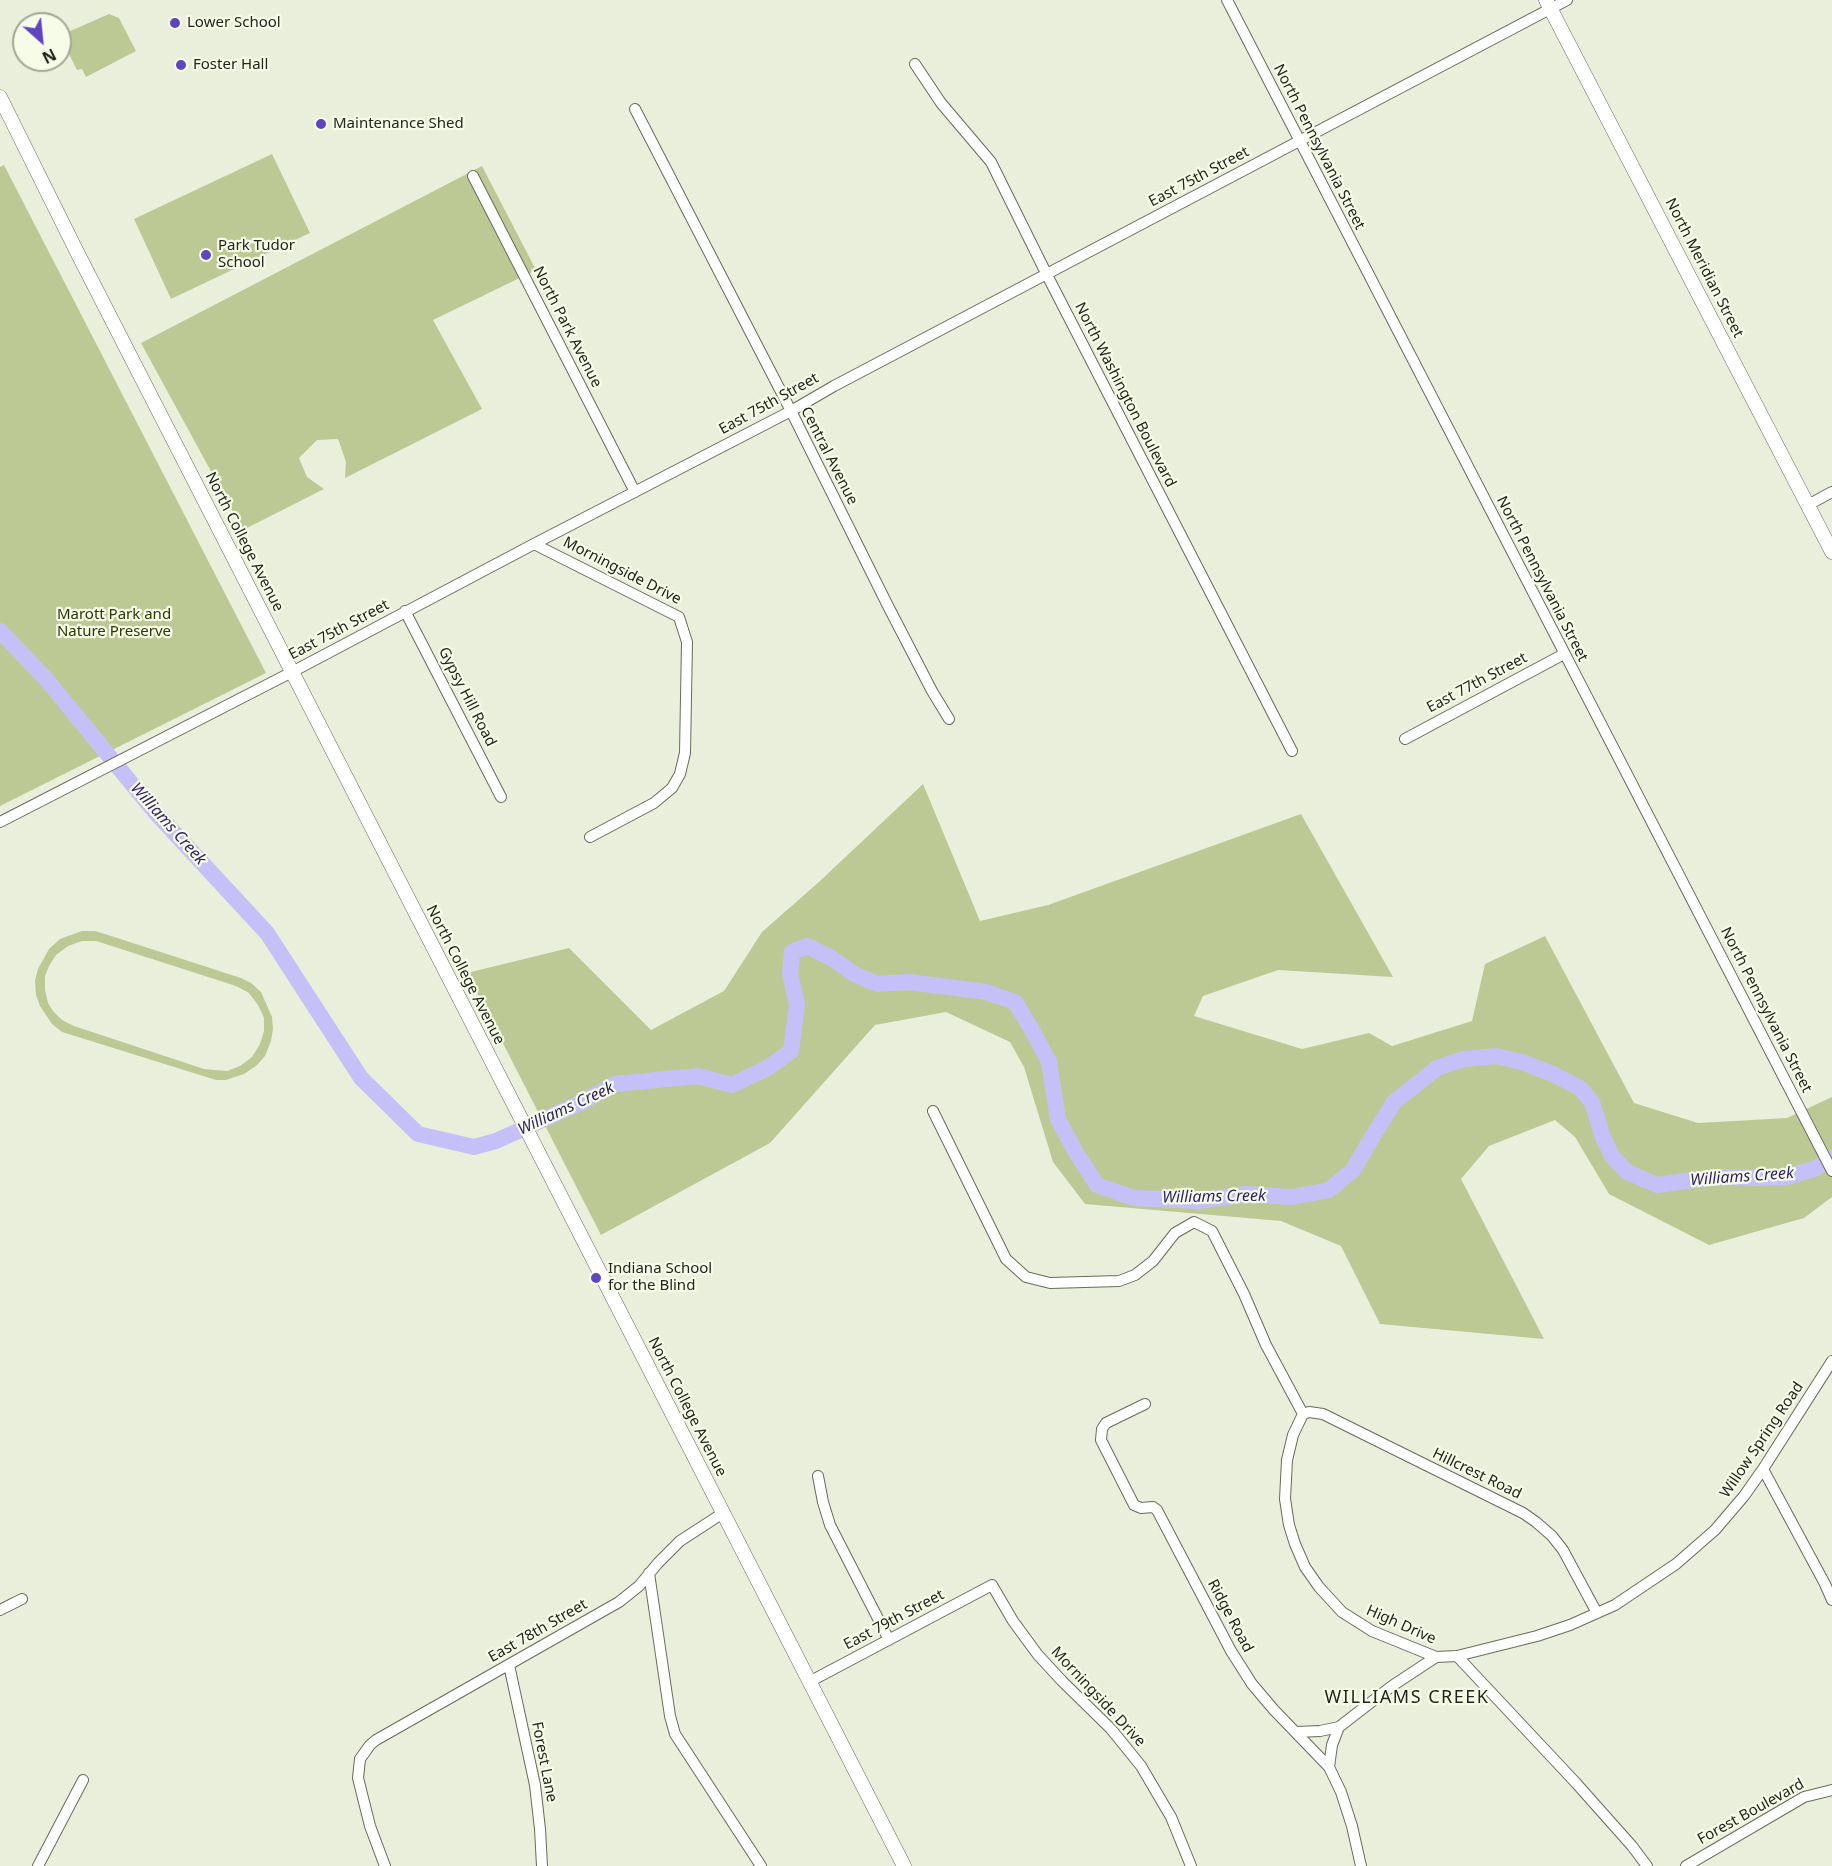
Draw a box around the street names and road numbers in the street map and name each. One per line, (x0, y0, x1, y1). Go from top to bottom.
street label: North Pennsylvania Street (1269, 61, 1369, 233)
street label: East 75th Street (1146, 143, 1252, 211)
street label: North Meridian Street (1661, 195, 1747, 341)
street label: North Park Avenue (529, 263, 605, 391)
street label: North Washington Boulevard (1070, 300, 1180, 490)
street label: East 75th Street (716, 369, 822, 439)
street label: Central Avenue (797, 404, 861, 508)
street label: North College Avenue (201, 469, 287, 615)
street label: North Pennsylvania Street (1492, 493, 1592, 665)
street label: Morningside Drive (560, 533, 684, 609)
street label: East 75th Street (286, 596, 392, 664)
street label: Gypsy Hill Road (434, 644, 500, 750)
street label: East 77th Street (1424, 649, 1530, 717)
street label: North College Avenue (422, 902, 508, 1048)
street label: North Pennsylvania Street (1716, 924, 1816, 1096)
street label: North College Avenue (644, 1334, 730, 1480)
street label: Willow Spring Road (1717, 1379, 1807, 1501)
street label: Hillcrest Road (1430, 1445, 1524, 1503)
street label: Ridge Road (1203, 1576, 1257, 1656)
street label: East 79th Street (841, 1586, 947, 1654)
street label: East 78th Street (485, 1595, 591, 1667)
street label: High Drive (1363, 1602, 1439, 1648)
street label: Morningside Drive (1047, 1643, 1149, 1751)
street label: Forest Lane (527, 1720, 561, 1804)
street label: Forest Boulevard (1695, 1775, 1807, 1849)

